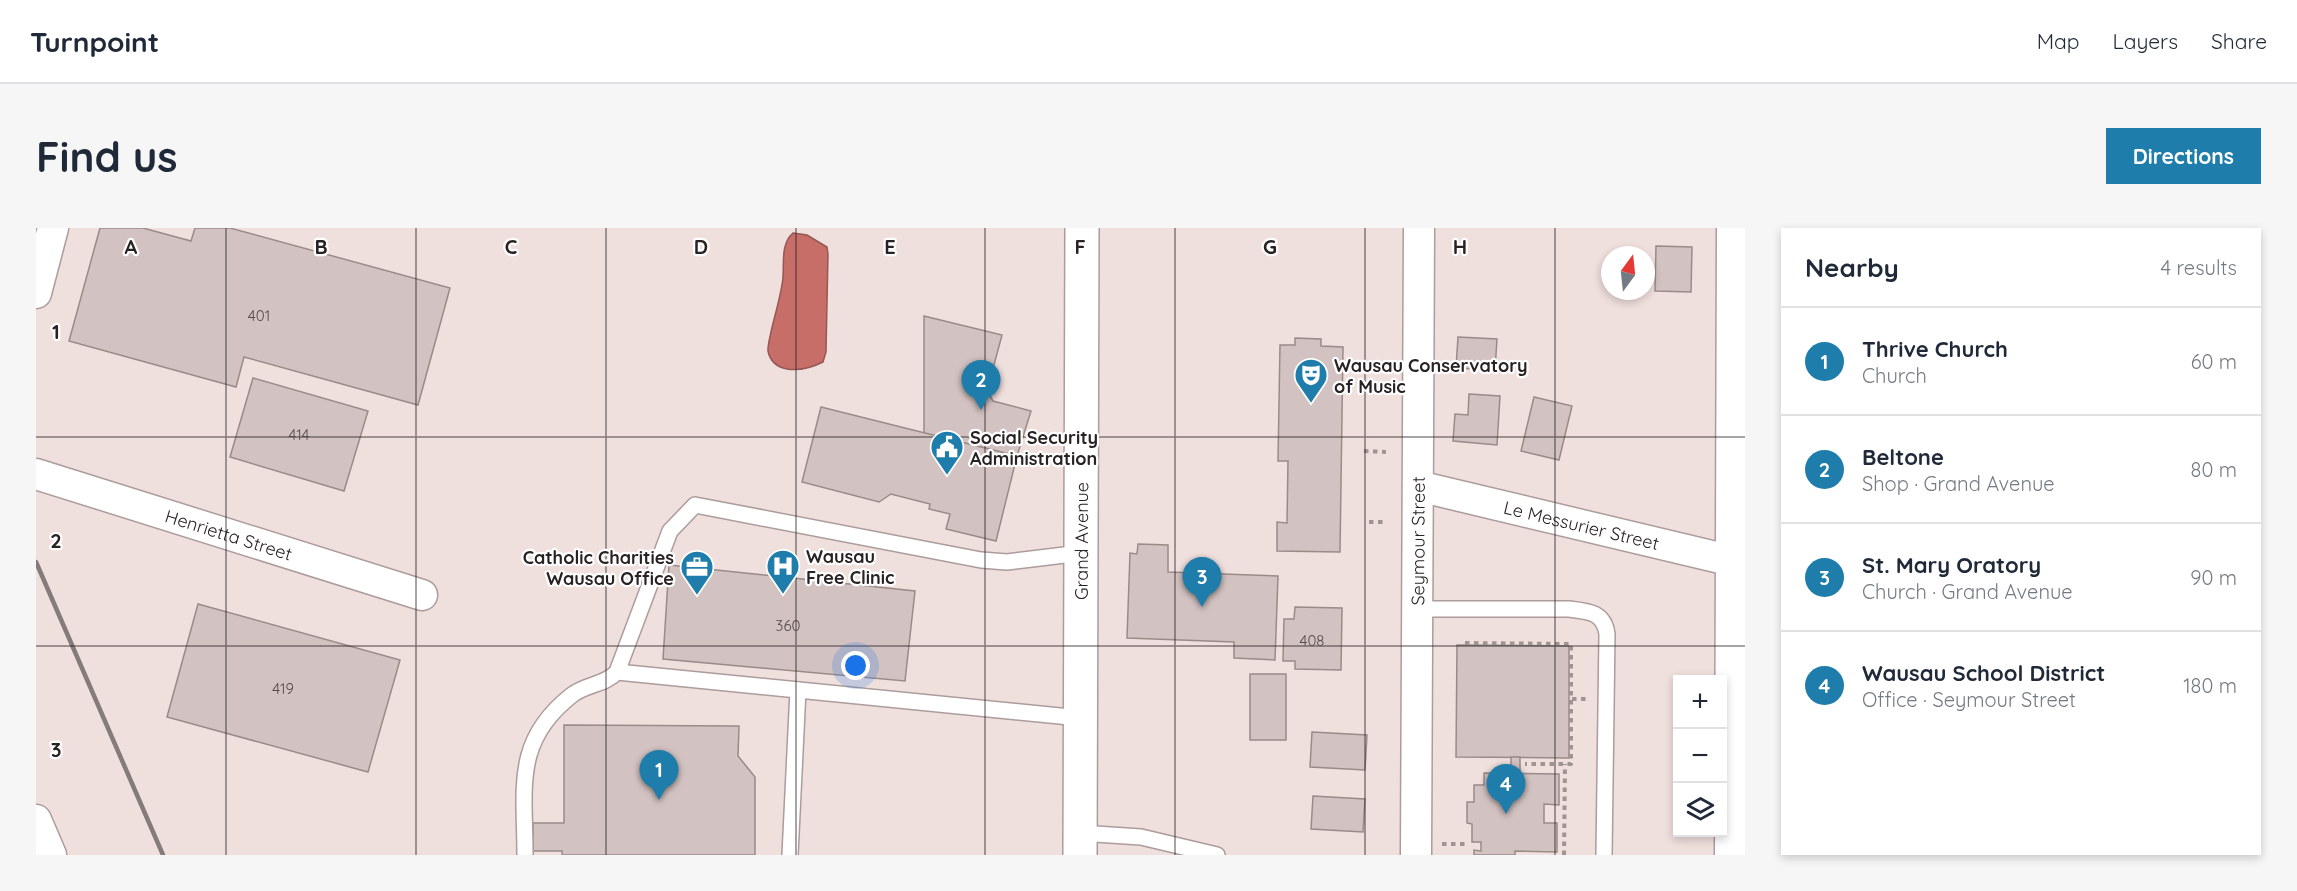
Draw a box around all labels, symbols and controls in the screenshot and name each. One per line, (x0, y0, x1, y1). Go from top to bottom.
text: Turnpoint (30, 24, 159, 59)
text: Map (2037, 28, 2080, 54)
text: Layers (2113, 28, 2178, 54)
text: Share (2211, 28, 2267, 54)
button: Directions (2106, 128, 2261, 184)
text: Find us (36, 130, 178, 183)
text: A (125, 234, 138, 259)
text: B (314, 234, 328, 259)
text: C (505, 234, 518, 259)
text: D (694, 234, 708, 259)
text: E (884, 234, 896, 259)
text: F (1074, 234, 1086, 259)
text: G (1263, 234, 1277, 259)
text: H (1453, 234, 1467, 259)
north arrow (1601, 246, 1655, 300)
text: Nearby (1805, 251, 1899, 284)
text: 4 results (2161, 255, 2237, 280)
house number: 401 (248, 306, 270, 325)
text: 1 (52, 319, 60, 344)
text: Thrive Church (1862, 335, 2008, 363)
text: 1 (1821, 349, 1828, 374)
text: 60 m (2191, 349, 2237, 374)
place label: Wausau Conservatory of Music (1334, 354, 1528, 398)
theatre icon: Wausau Conservatory of Music (1293, 357, 1329, 404)
pin: 2 (962, 360, 1000, 410)
text: Church (1862, 363, 1927, 388)
house number: 414 (288, 425, 310, 444)
place label: Social Security Administration (970, 426, 1098, 470)
public building icon: Social Security Administration (929, 429, 965, 476)
text: Beltone (1862, 443, 1944, 471)
text: 2 (1819, 457, 1830, 482)
text: 80 m (2191, 457, 2237, 482)
text: Shop · Grand Avenue (1862, 471, 2055, 496)
street label: Seymour Street (1406, 476, 1429, 606)
street label: Grand Avenue (1069, 482, 1093, 600)
street label: Le Messurier Street (1501, 495, 1661, 555)
street label: Henrietta Street (162, 504, 295, 565)
text: 2 (50, 528, 62, 553)
place label: Wausau Free Clinic (806, 545, 894, 589)
place label: Catholic Charities Wausau Office (523, 546, 674, 590)
hospital icon: Wausau Free Clinic (765, 548, 801, 595)
office icon: Catholic Charities Wausau Office (679, 549, 715, 596)
text: St. Mary Oratory (1862, 551, 2041, 579)
pin: 3 (1182, 558, 1222, 607)
text: 3 (1819, 565, 1830, 590)
text: 90 m (2190, 565, 2237, 590)
text: Church · Grand Avenue (1862, 579, 2073, 604)
house number: 360 (776, 616, 801, 635)
house number: 408 (1300, 631, 1324, 650)
your location (841, 651, 870, 680)
text: Wausau School District (1862, 659, 2105, 687)
text: 4 (1819, 673, 1830, 698)
text: 180 m (2183, 673, 2237, 698)
map controls (1673, 675, 1727, 837)
button: + (1673, 675, 1727, 729)
house number: 419 (272, 679, 294, 698)
text: Office · Seymour Street (1862, 687, 2076, 712)
button: − (1673, 729, 1727, 783)
text: 3 (51, 737, 61, 762)
pin: 1 (640, 750, 678, 800)
pin: 4 (1486, 764, 1526, 814)
button: layers (1673, 783, 1727, 837)

